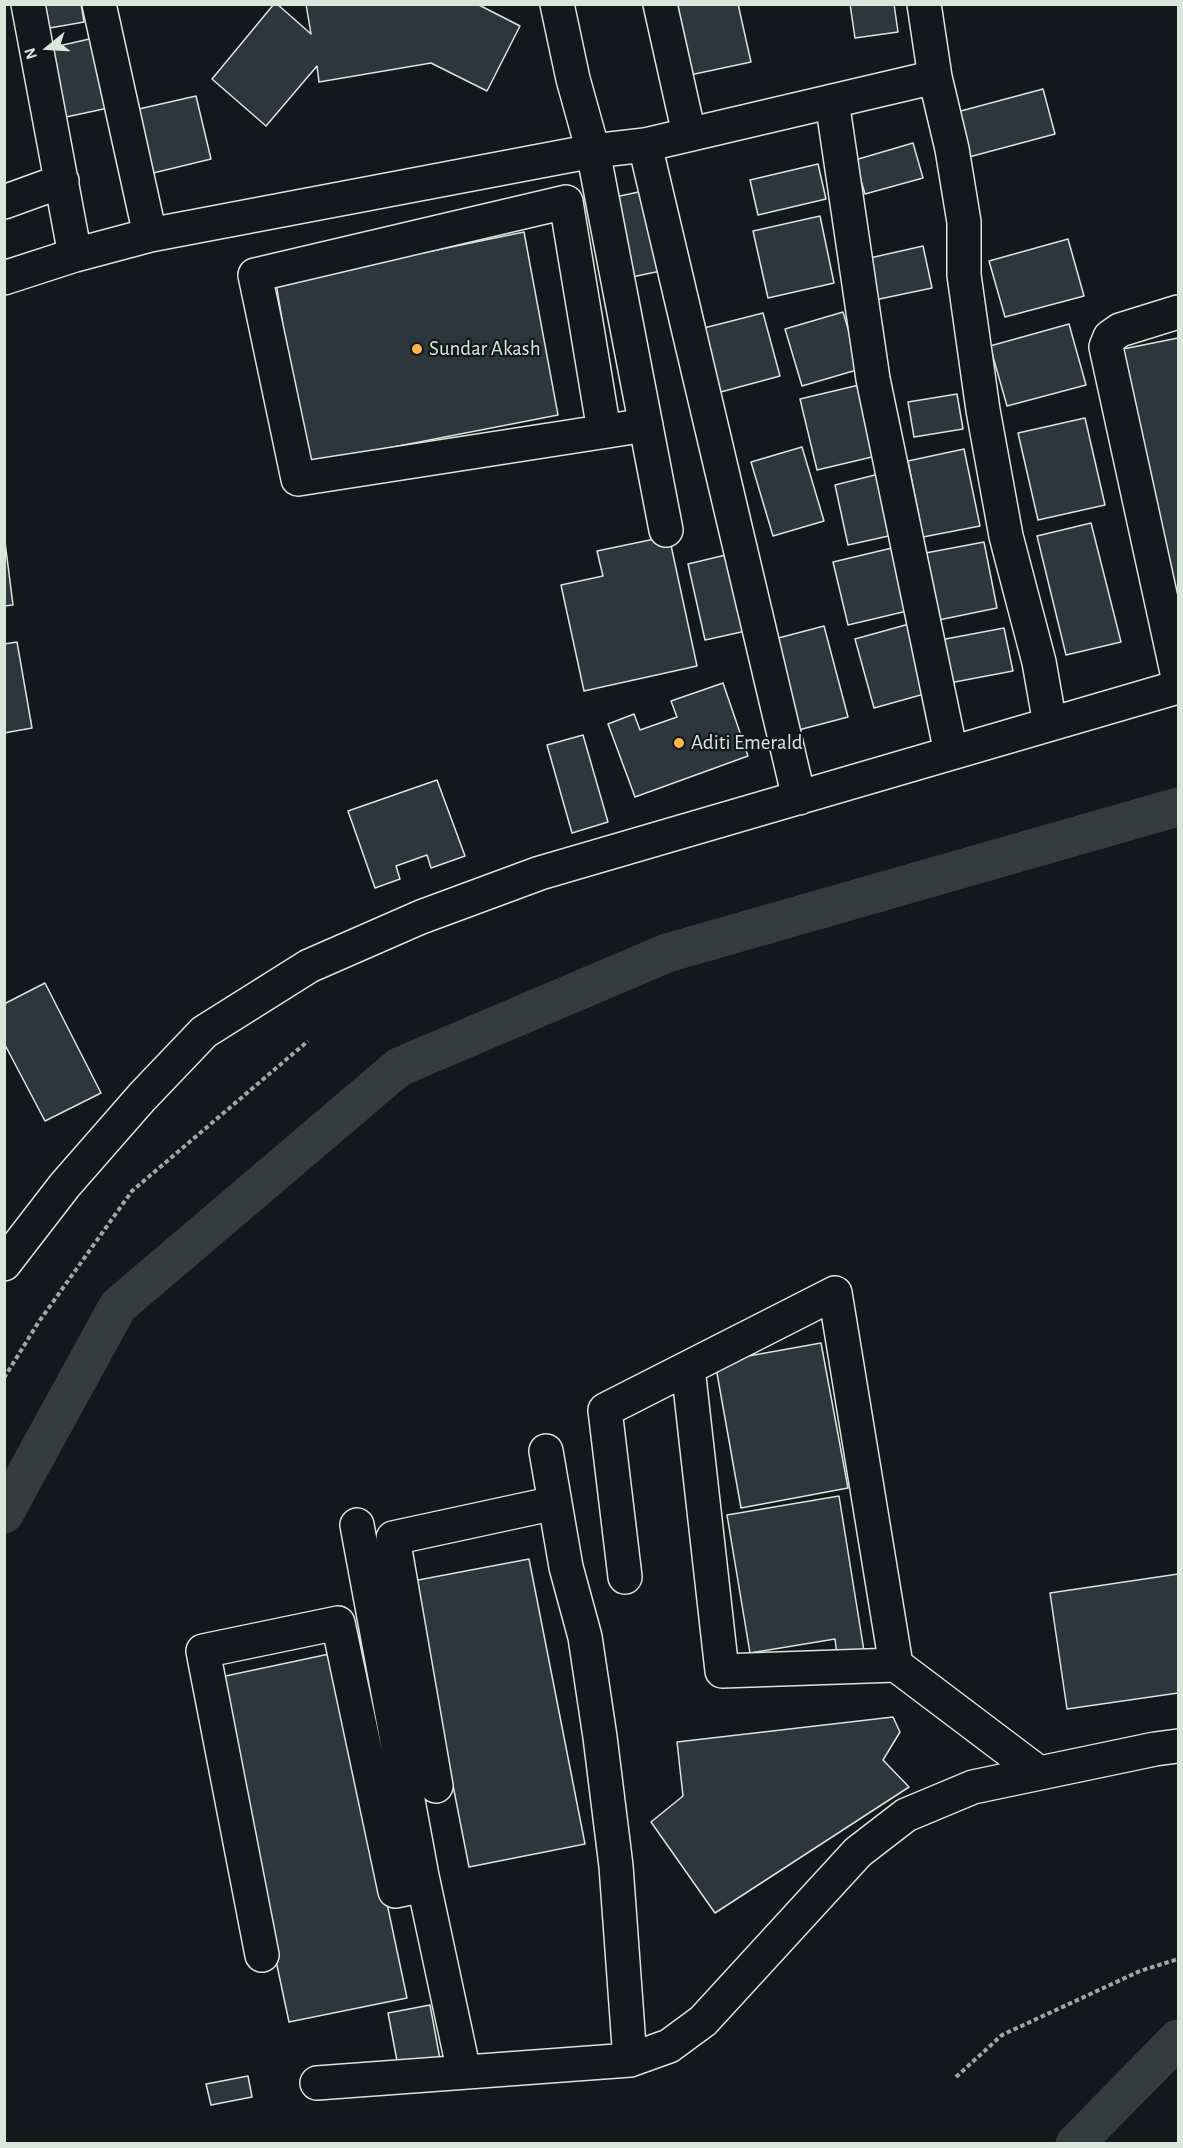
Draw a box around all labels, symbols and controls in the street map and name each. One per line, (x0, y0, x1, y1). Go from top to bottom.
north arrow (18, 18, 78, 78)
text: N (22, 46, 40, 61)
place label: Sundar Akash (429, 336, 541, 362)
marker: Sundar Akash (410, 342, 424, 356)
place label: Aditi Emerald (691, 730, 803, 756)
marker: Aditi Emerald (672, 736, 686, 750)

